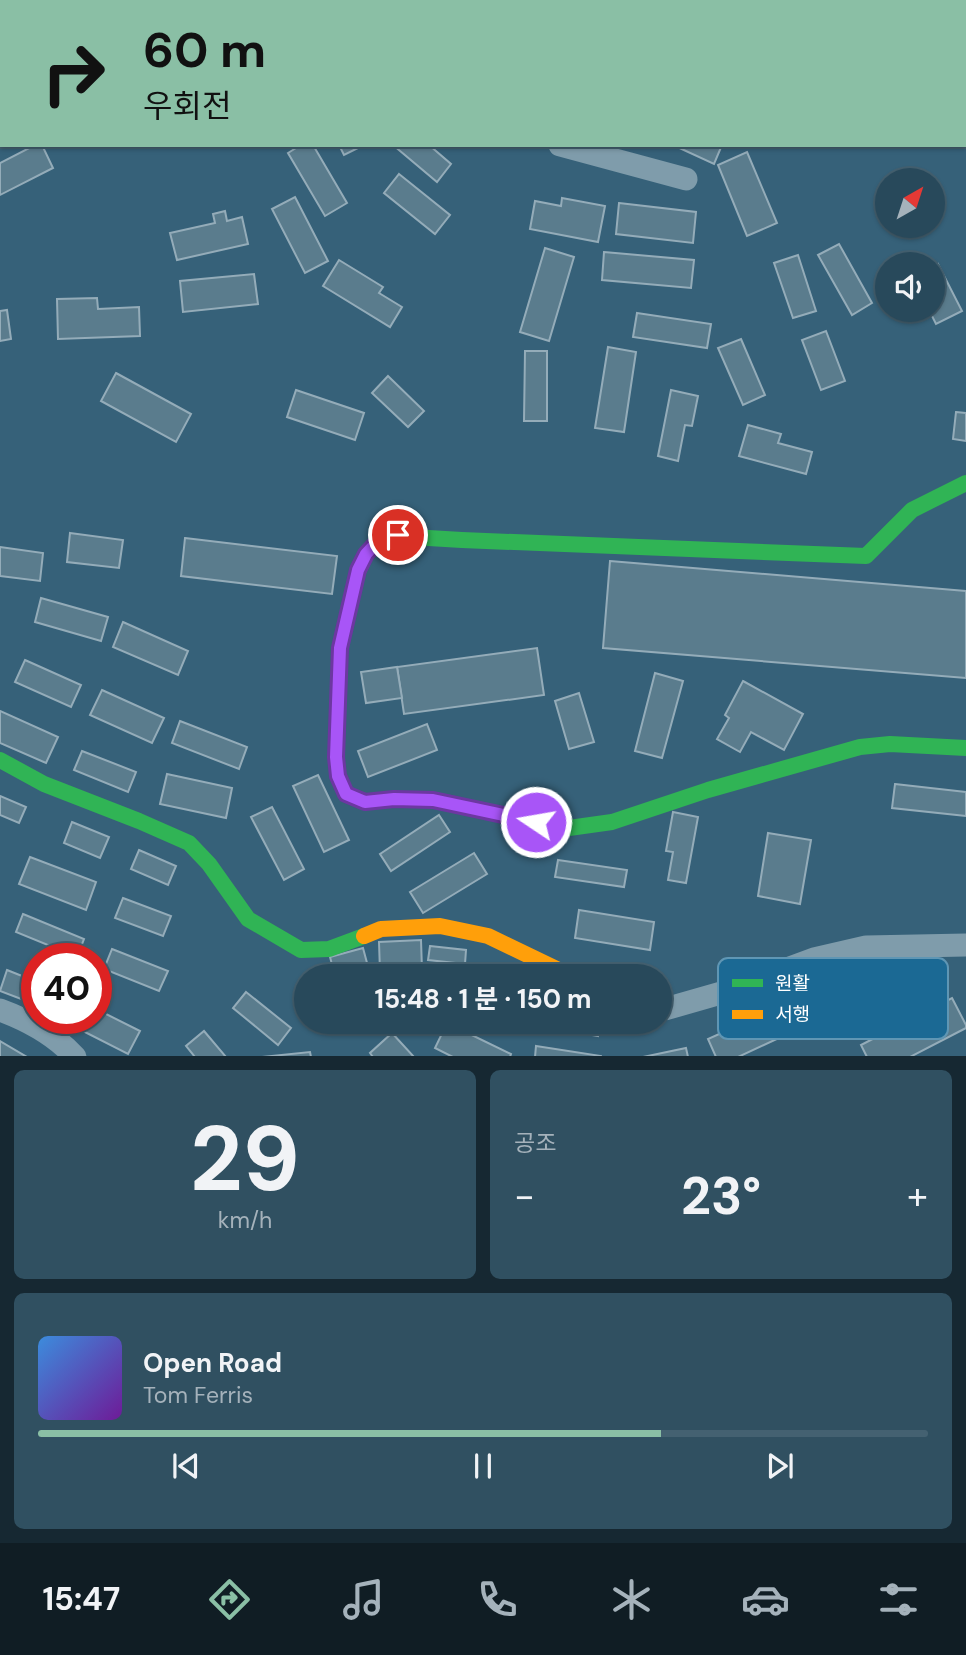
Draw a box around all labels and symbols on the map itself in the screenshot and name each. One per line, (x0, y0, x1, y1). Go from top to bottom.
north arrow (875, 168, 945, 238)
pin (368, 505, 428, 565)
position arrow (499, 785, 573, 859)
speed limit sign: 40 (21, 943, 112, 1034)
legend (718, 958, 948, 1039)
text: 원활 (775, 971, 810, 996)
text: 서행 (775, 1002, 810, 1027)

